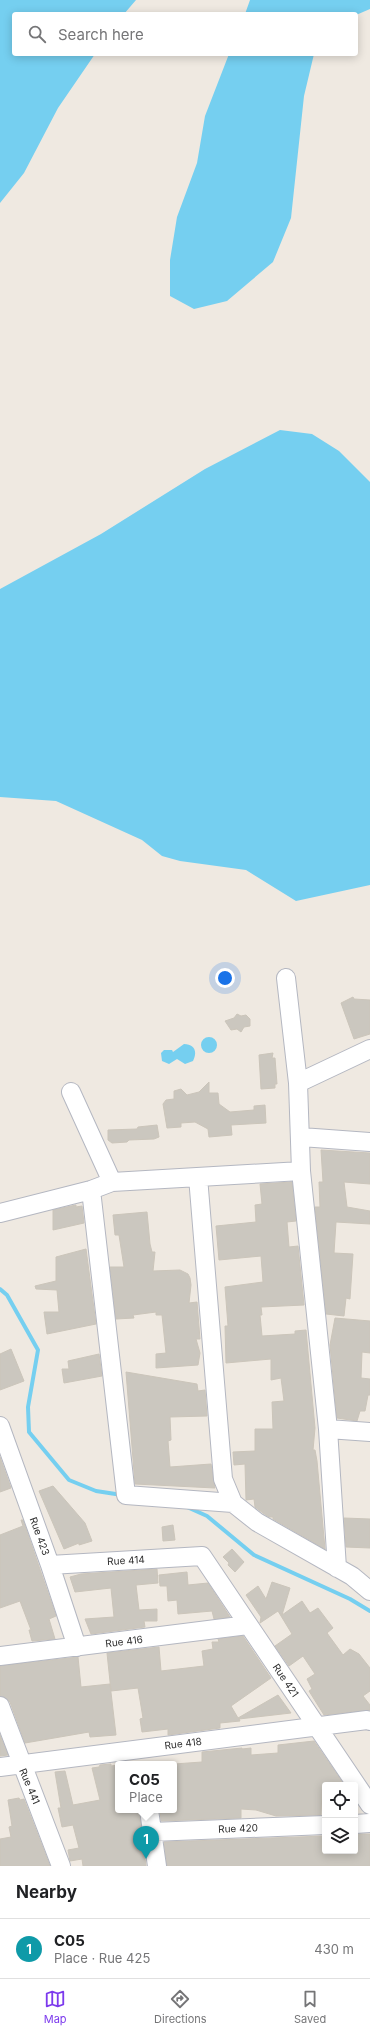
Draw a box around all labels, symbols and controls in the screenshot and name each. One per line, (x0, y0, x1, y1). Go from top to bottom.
search box (12, 12, 358, 56)
icon: search (26, 23, 48, 45)
text: Search here (58, 25, 144, 44)
your location (215, 968, 235, 988)
street label: Rue 423 (28, 1515, 52, 1557)
street label: Rue 414 (107, 1553, 145, 1567)
street label: Rue 416 (105, 1633, 143, 1649)
street label: Rue 421 (271, 1661, 301, 1699)
street label: Rue 418 (164, 1735, 202, 1751)
popup (115, 1761, 177, 1813)
street label: Rue 441 (17, 1766, 43, 1806)
text: C05 (129, 1770, 160, 1789)
map controls (322, 1782, 358, 1854)
button: locate (322, 1782, 358, 1818)
text: Place (129, 1789, 163, 1805)
button: layers (322, 1818, 358, 1854)
street label: Rue 420 (218, 1821, 258, 1835)
pin: 1 (133, 1826, 159, 1859)
text: Nearby (16, 1882, 77, 1902)
text: C05 (54, 1931, 85, 1950)
text: 1 (26, 1941, 32, 1957)
text: 430 m (314, 1941, 354, 1957)
text: Place · Rue 425 (54, 1950, 150, 1966)
tab: Map (44, 1988, 67, 2026)
tab: Directions (154, 1988, 207, 2026)
tab: Saved (294, 1988, 326, 2026)

